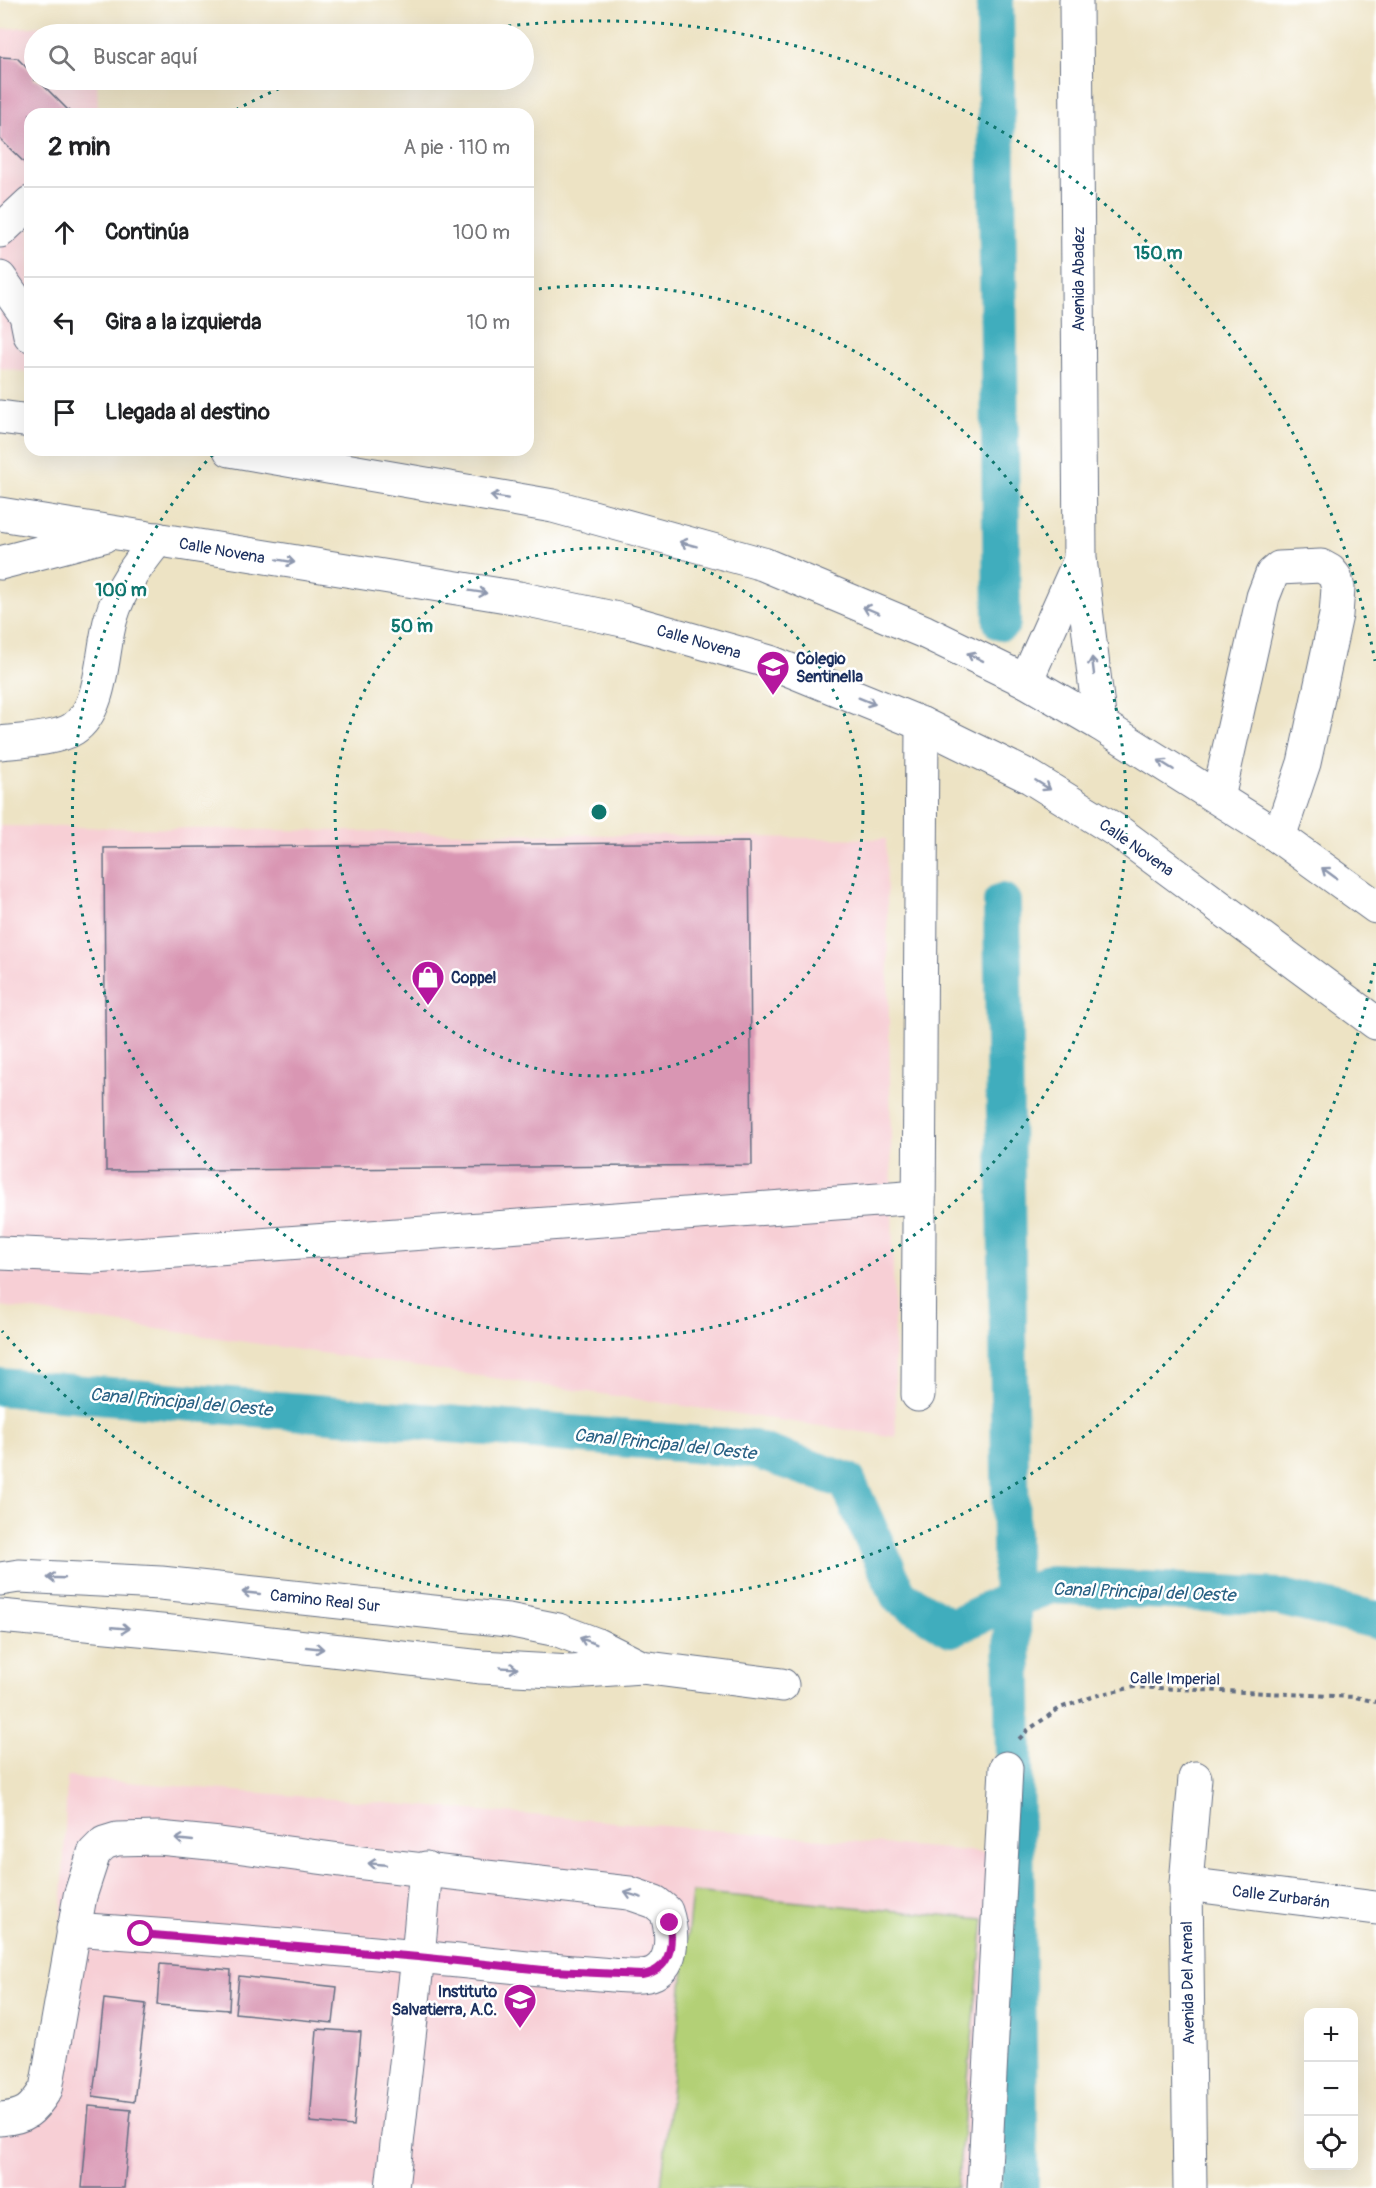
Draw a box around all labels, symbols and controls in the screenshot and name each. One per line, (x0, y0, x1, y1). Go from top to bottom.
search box (24, 24, 534, 90)
icon: search (45, 41, 78, 74)
text: Buscar aquí (93, 43, 198, 71)
text: 2 min (48, 131, 110, 163)
text: A pie · 110 m (403, 135, 510, 160)
icon: ahead (48, 216, 81, 249)
text: Continúa (105, 218, 189, 246)
text: 100 m (453, 220, 510, 245)
street label: Avenida Abadez (1069, 227, 1089, 331)
text: 150 m (1134, 242, 1183, 265)
icon: left (48, 306, 81, 339)
text: Gira a la izquierda (105, 308, 262, 336)
text: 10 m (466, 310, 510, 335)
icon: arrive (48, 396, 81, 429)
text: Llegada al destino (105, 398, 270, 426)
one-way arrow (490, 492, 509, 503)
street label: Calle Novena (177, 534, 266, 568)
one-way arrow (679, 537, 698, 549)
one-way arrow (275, 556, 295, 567)
text: 100 m (95, 579, 147, 602)
one-way arrow (468, 586, 488, 597)
one-way arrow (863, 603, 881, 615)
text: 50 m (391, 615, 433, 638)
street label: Calle Novena (654, 620, 743, 664)
school or university icon: Colegio Sentinella (755, 649, 791, 696)
place label: Colegio Sentinella (796, 649, 863, 687)
one-way arrow (967, 650, 985, 662)
one-way arrow (1087, 657, 1098, 676)
one-way arrow (857, 696, 875, 707)
one-way arrow (1158, 759, 1175, 771)
one-way arrow (1034, 779, 1051, 791)
centre of rings (589, 802, 609, 822)
street label: Calle Novena (1095, 815, 1178, 881)
one-way arrow (1321, 867, 1337, 879)
shop icon: Coppel (410, 959, 446, 1006)
place label: Coppel (451, 968, 497, 988)
water label: Canal Principal del Oeste (89, 1383, 275, 1422)
water label: Canal Principal del Oeste (573, 1424, 759, 1466)
one-way arrow (47, 1572, 67, 1583)
water label: Canal Principal del Oeste (1052, 1578, 1238, 1607)
street label: Camino Real Sur (269, 1585, 381, 1617)
one-way arrow (241, 1587, 261, 1598)
one-way arrow (110, 1623, 130, 1634)
one-way arrow (579, 1635, 598, 1646)
one-way arrow (304, 1643, 324, 1654)
one-way arrow (498, 1663, 518, 1674)
street label: Calle Imperial (1130, 1668, 1220, 1690)
one-way arrow (174, 1834, 194, 1845)
one-way arrow (368, 1858, 388, 1869)
street label: Calle Zurbarán (1231, 1881, 1331, 1913)
one-way arrow (624, 1889, 643, 1900)
route end (656, 1909, 682, 1935)
route start (127, 1920, 153, 1946)
street label: Avenida Del Arenal (1177, 1921, 1199, 2045)
place label: Instituto Salvatierra, A.C. (392, 1982, 497, 2020)
school or university icon: Instituto Salvatierra, A.C. (502, 1982, 538, 2029)
map controls (1304, 2008, 1358, 2170)
button: + (1304, 2008, 1358, 2062)
button: − (1304, 2062, 1358, 2116)
button: locate (1304, 2116, 1358, 2170)

